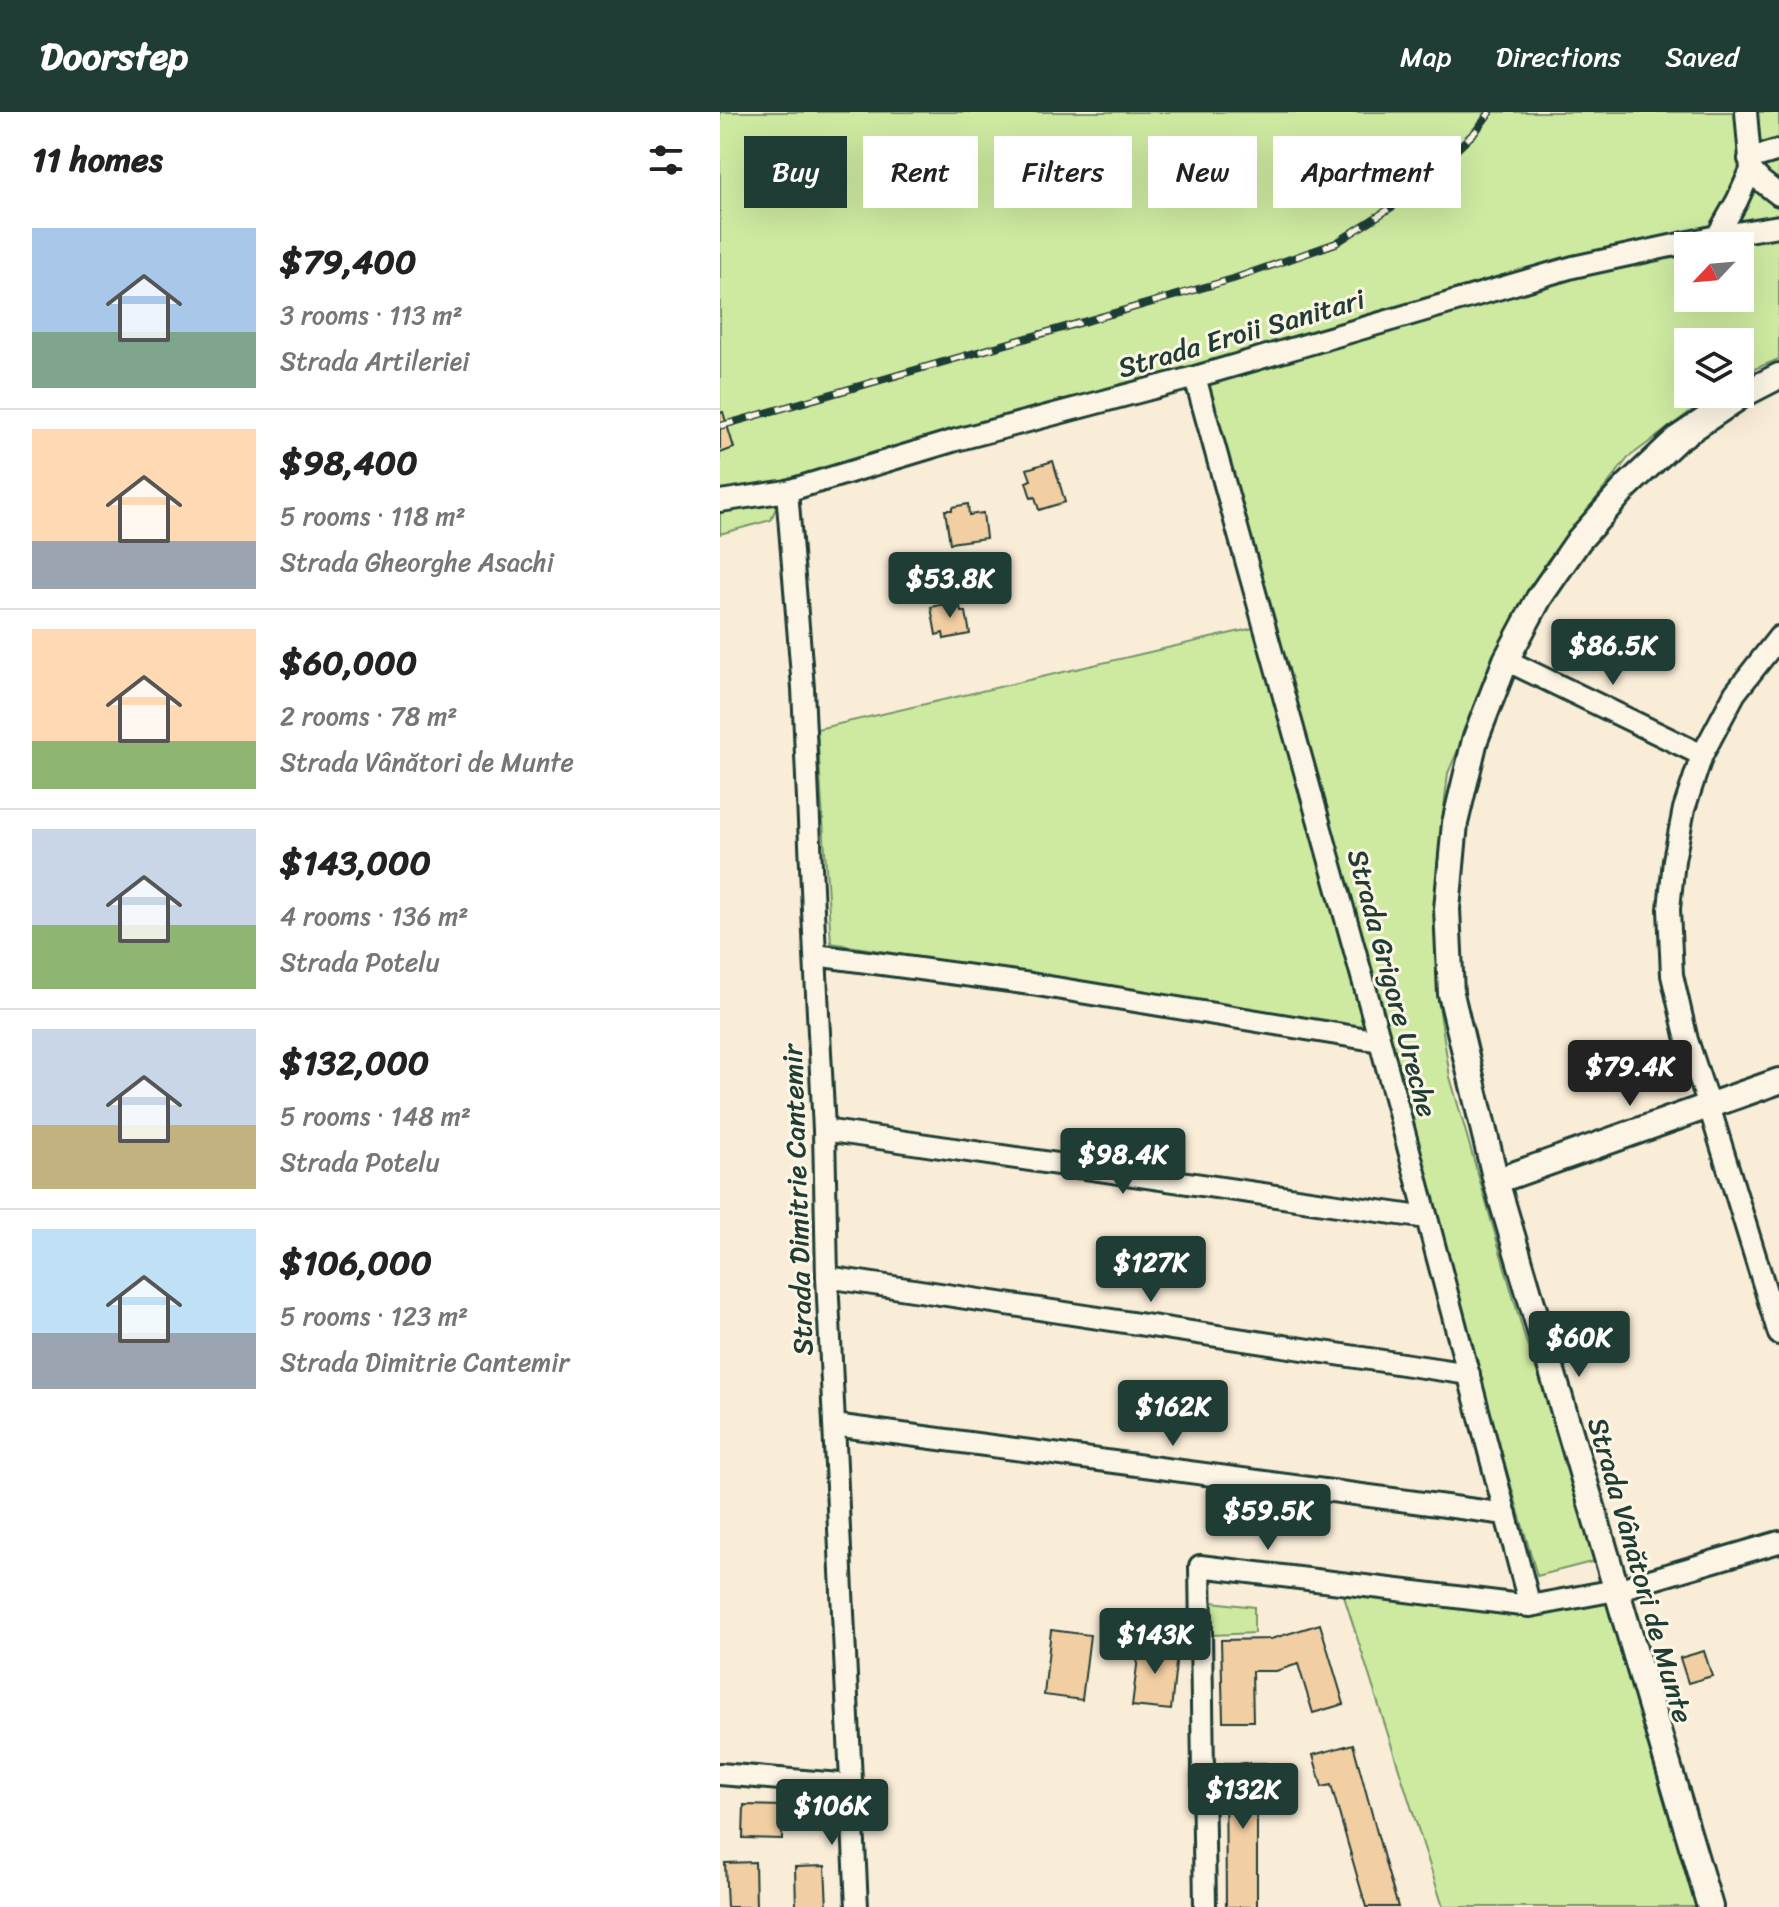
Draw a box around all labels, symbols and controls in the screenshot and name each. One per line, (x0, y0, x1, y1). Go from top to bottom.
text: Doorstep (40, 23, 188, 90)
text: Map (1400, 32, 1452, 81)
text: Directions (1496, 32, 1621, 81)
text: Saved (1665, 32, 1739, 81)
text: 11 homes (32, 130, 163, 190)
chip: Buy (744, 136, 847, 208)
chip: Rent (863, 136, 978, 208)
chip: Filters (994, 136, 1132, 208)
chip: New (1148, 136, 1257, 208)
chip: Apartment (1273, 136, 1461, 208)
icon: filters (644, 138, 688, 182)
text: $79,400 (280, 232, 417, 292)
north arrow (1674, 232, 1754, 312)
map controls (1674, 232, 1754, 408)
icon: home (96, 260, 192, 356)
street label: Strada Eroii Sanitari (1112, 274, 1372, 392)
text: 3 rooms · 113 m² (280, 292, 463, 338)
button: layers (1674, 328, 1754, 408)
text: Strada Artileriei (280, 338, 470, 384)
text: $98,400 (280, 433, 418, 493)
icon: home (96, 461, 192, 557)
text: 5 rooms · 118 m² (280, 493, 466, 539)
text: Strada Gheorghe Asachi (280, 539, 554, 585)
pin: $53.8K (885, 552, 1015, 620)
text: $53.8K (907, 555, 994, 601)
pin: $86.5K (1548, 619, 1678, 687)
text: $86.5K (1569, 622, 1657, 668)
text: $60,000 (280, 633, 417, 693)
icon: home (96, 661, 192, 757)
text: 2 rooms · 78 m² (280, 693, 457, 739)
text: Strada Vânători de Munte (280, 739, 574, 785)
text: $143,000 (280, 833, 431, 893)
street label: Strada Grigore Ureche (1333, 843, 1452, 1123)
icon: home (96, 861, 192, 957)
text: 4 rooms · 136 m² (280, 893, 468, 939)
text: Strada Potelu (280, 939, 440, 985)
text: $132,000 (280, 1033, 429, 1093)
pin: $79.4K (1565, 1040, 1695, 1108)
street label: Strada Dimitrie Cantemir (768, 1042, 827, 1356)
text: $79.4K (1586, 1043, 1674, 1089)
icon: home (96, 1061, 192, 1157)
text: 5 rooms · 148 m² (280, 1093, 471, 1139)
pin: $98.4K (1058, 1128, 1188, 1196)
text: $98.4K (1078, 1131, 1168, 1177)
text: Strada Potelu (280, 1139, 440, 1185)
text: $106,000 (280, 1233, 432, 1293)
pin: $127K (1095, 1236, 1207, 1304)
text: $127K (1114, 1239, 1188, 1285)
icon: home (96, 1261, 192, 1357)
text: 5 rooms · 123 m² (280, 1293, 468, 1339)
pin: $60K (1532, 1311, 1626, 1379)
text: $60K (1547, 1314, 1611, 1360)
text: Strada Dimitrie Cantemir (280, 1339, 569, 1385)
pin: $162K (1117, 1380, 1229, 1448)
text: $162K (1136, 1383, 1210, 1429)
street label: Strada Vânători de Munte (1573, 1411, 1708, 1729)
pin: $59.5K (1203, 1484, 1333, 1552)
text: $59.5K (1224, 1487, 1312, 1533)
pin: $143K (1099, 1608, 1211, 1676)
text: $143K (1118, 1611, 1192, 1657)
pin: $132K (1187, 1763, 1299, 1831)
text: $132K (1206, 1766, 1280, 1812)
pin: $106K (776, 1779, 888, 1847)
text: $106K (794, 1782, 870, 1828)

